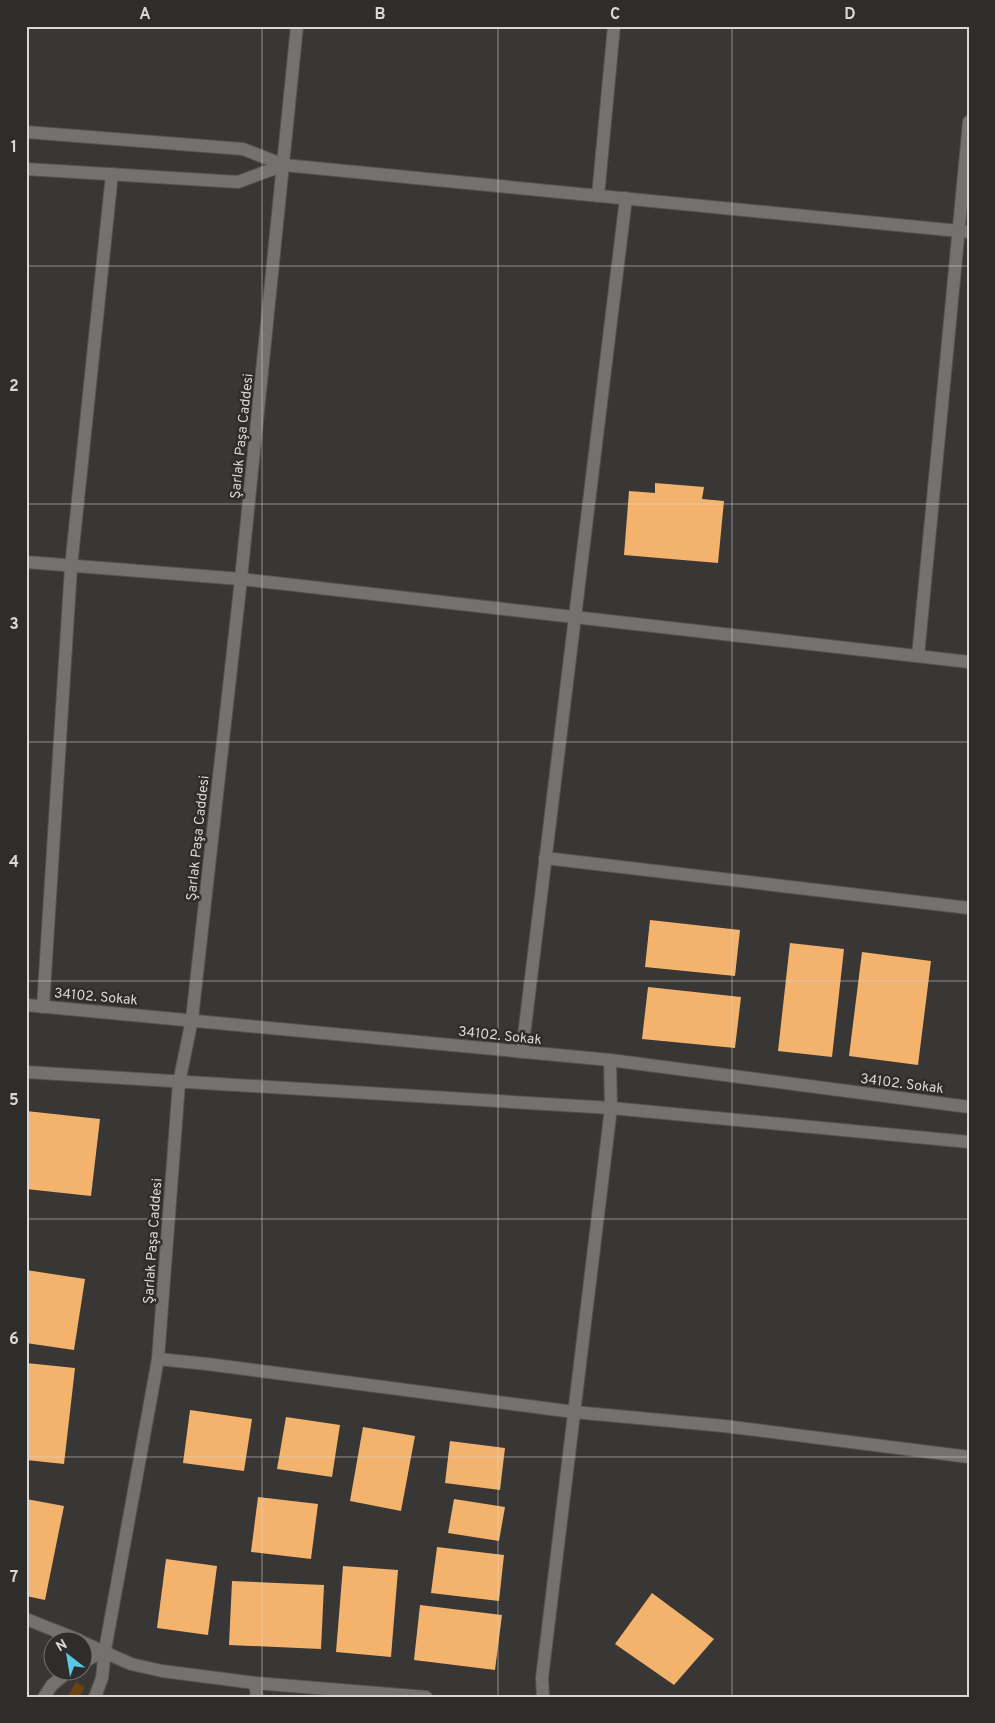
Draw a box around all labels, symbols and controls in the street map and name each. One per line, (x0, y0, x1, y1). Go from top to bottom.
text: A (139, 5, 151, 25)
text: B (374, 5, 386, 25)
text: C (610, 5, 620, 25)
text: D (844, 5, 856, 25)
text: 1 (11, 138, 17, 158)
street label: Şarlak Paşa Caddesi (227, 373, 258, 500)
text: 2 (9, 377, 19, 397)
text: 3 (9, 615, 19, 635)
street label: Şarlak Paşa Caddesi (183, 775, 214, 902)
text: 4 (9, 853, 19, 873)
street label: 34102. Sokak (53, 985, 139, 1010)
street label: 34102. Sokak (457, 1024, 543, 1049)
street label: 34102. Sokak (859, 1071, 945, 1098)
text: 5 (9, 1091, 19, 1111)
street label: Şarlak Paşa Caddesi (141, 1178, 166, 1305)
text: 6 (9, 1330, 19, 1350)
text: 7 (10, 1568, 18, 1588)
north arrow (42, 1630, 92, 1680)
text: N (53, 1636, 71, 1656)

